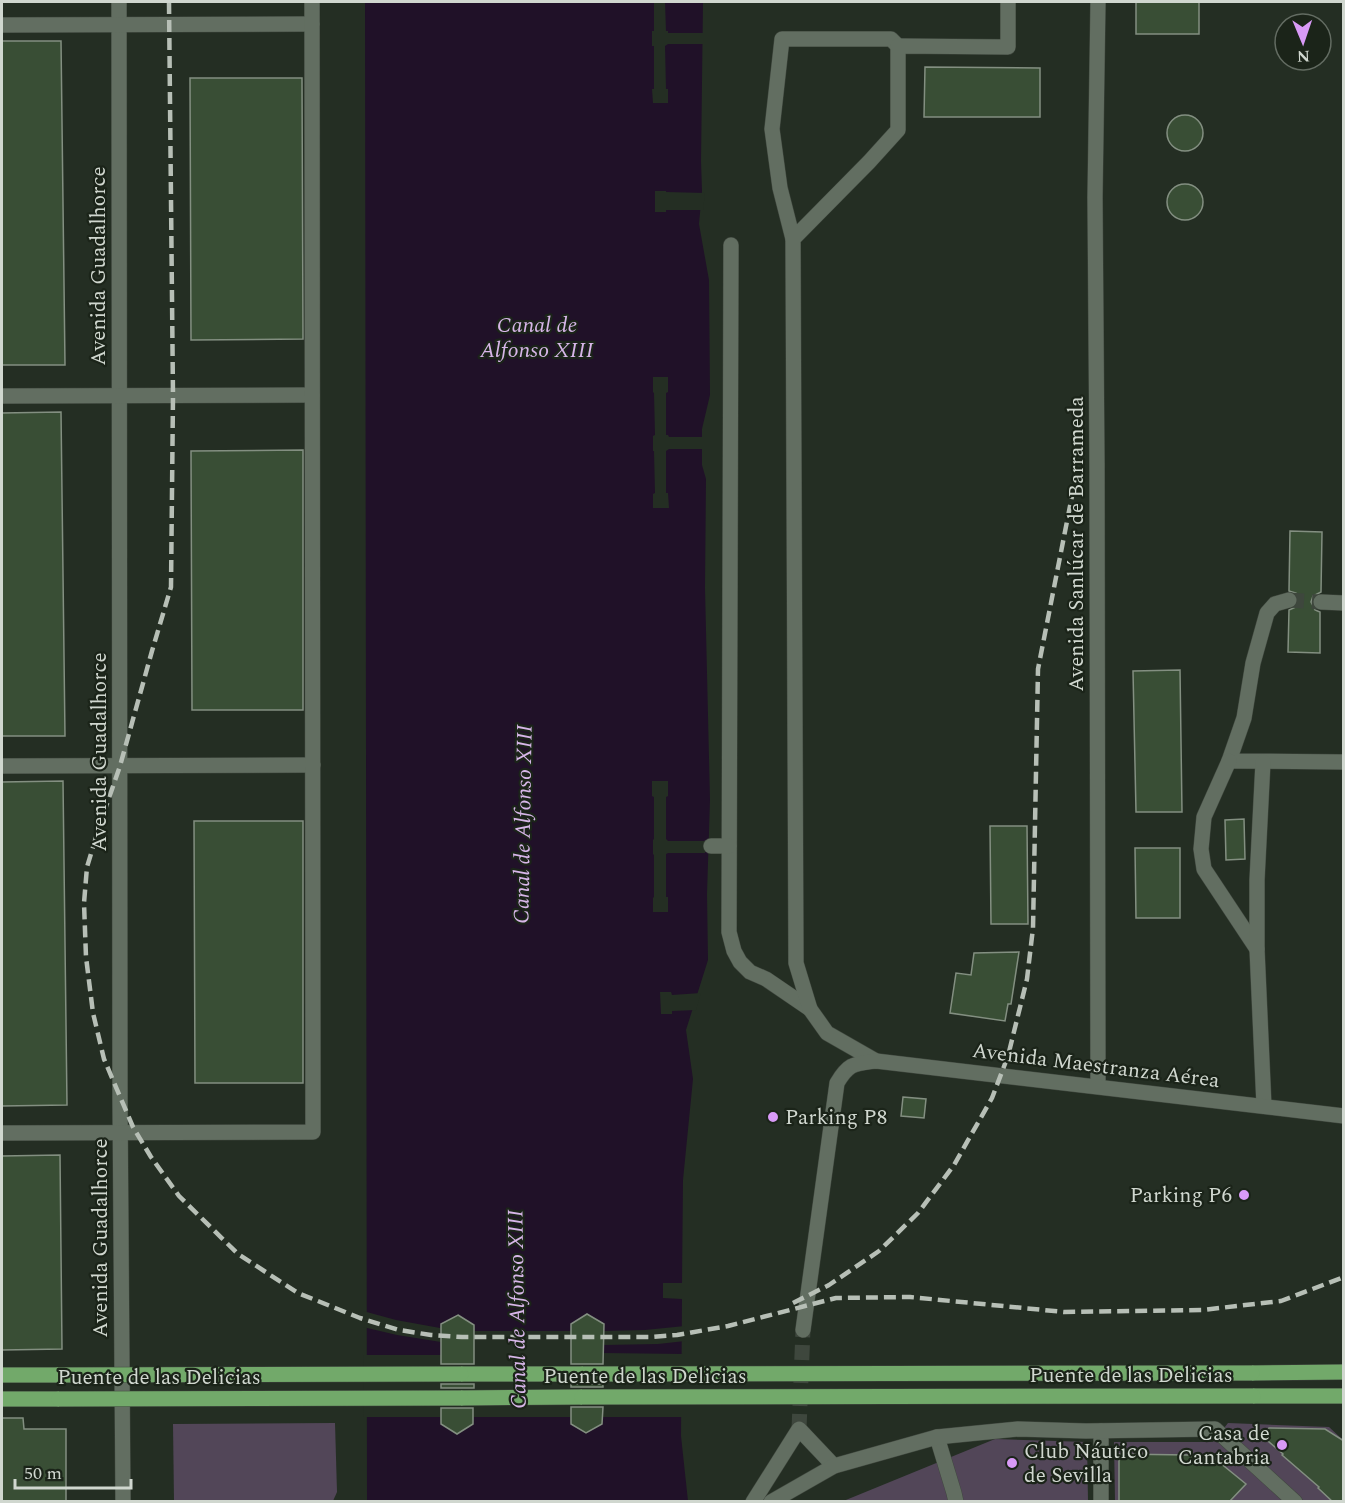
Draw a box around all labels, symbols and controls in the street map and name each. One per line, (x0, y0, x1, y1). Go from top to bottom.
north arrow (1273, 12, 1333, 72)
text: N (1297, 44, 1310, 68)
street label: Avenida Guadalhorce (83, 166, 115, 366)
water label: Canal de Alfonso XIII (479, 309, 594, 367)
street label: Avenida Sanlúcar de Barrameda (1061, 395, 1093, 692)
street label: Avenida Guadalhorce (84, 652, 116, 852)
water label: Canal de Alfonso XIII (505, 724, 542, 924)
street label: Avenida Maestranza Aérea (970, 1035, 1222, 1097)
place label: Parking P8 (785, 1102, 887, 1134)
marker: Parking P8 (766, 1110, 780, 1124)
street label: Avenida Guadalhorce (85, 1138, 117, 1338)
place label: Parking P6 (1130, 1180, 1232, 1212)
marker: Parking P6 (1237, 1188, 1251, 1202)
water label: Canal de Alfonso XIII (499, 1209, 536, 1409)
street label: Puente de las Delicias (1029, 1360, 1233, 1392)
street label: Puente de las Delicias (543, 1361, 747, 1393)
street label: Puente de las Delicias (57, 1362, 261, 1394)
place label: Casa de Cantabria (1178, 1418, 1271, 1474)
place label: Club Náutico de Sevilla (1024, 1436, 1148, 1492)
marker: Casa de Cantabria (1275, 1438, 1289, 1452)
scale bar (15, 1452, 130, 1490)
marker: Club Náutico de Sevilla (1005, 1456, 1019, 1470)
text: 50 m (24, 1460, 62, 1487)

